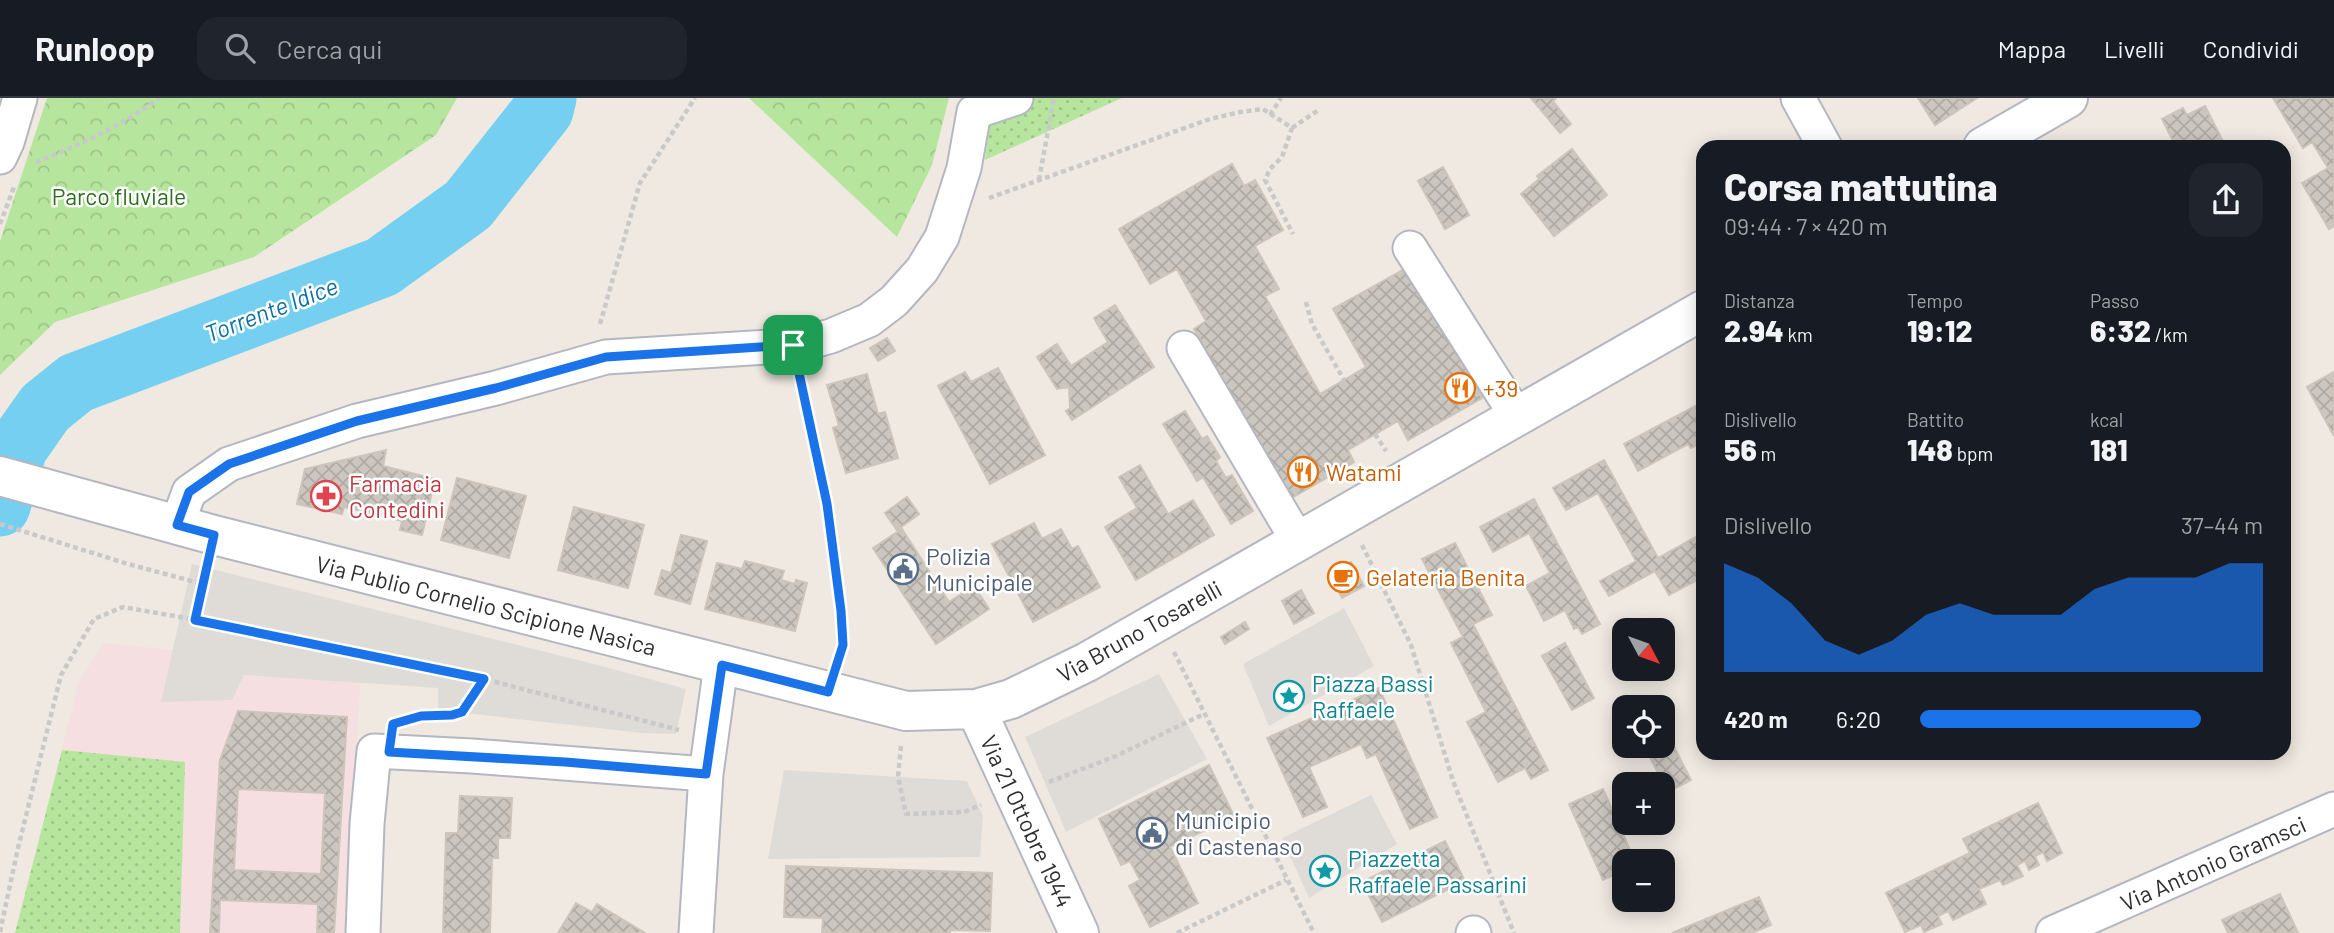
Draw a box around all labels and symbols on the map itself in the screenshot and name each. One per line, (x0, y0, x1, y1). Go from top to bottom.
park label: Parco fluviale (52, 182, 186, 210)
water label: Torrente Idice (200, 270, 342, 348)
pin (763, 315, 823, 375)
restaurant icon: +39 (1443, 371, 1477, 405)
place label: +39 (1483, 374, 1518, 402)
restaurant icon: Watami (1286, 455, 1320, 489)
place label: Watami (1326, 458, 1402, 486)
place label: Farmacia Contedini (349, 469, 445, 523)
pharmacy icon: Farmacia Contedini (309, 479, 343, 513)
place label: Polizia Municipale (926, 542, 1033, 596)
street label: Via Publio Cornelio Scipione Nasica (313, 549, 659, 661)
public building icon: Polizia Municipale (886, 552, 920, 586)
cafe icon: Gelateria Benita (1326, 560, 1360, 594)
place label: Gelateria Benita (1366, 563, 1525, 591)
street label: Via Bruno Tosarelli (1052, 574, 1226, 688)
north arrow (1612, 618, 1675, 681)
place label: Piazza Bassi Raffaele (1312, 669, 1434, 723)
place icon: Piazza Bassi Raffaele (1272, 679, 1306, 713)
street label: Via 21 Ottobre 1944 (975, 730, 1079, 912)
place label: Municipio di Castenaso (1175, 806, 1303, 860)
street label: Via Antonio Gramsci (2116, 810, 2310, 916)
public building icon: Municipio di Castenaso (1135, 816, 1169, 850)
place label: Piazzetta Raffaele Passarini (1348, 844, 1527, 898)
place icon: Piazzetta Raffaele Passarini (1308, 854, 1342, 888)

